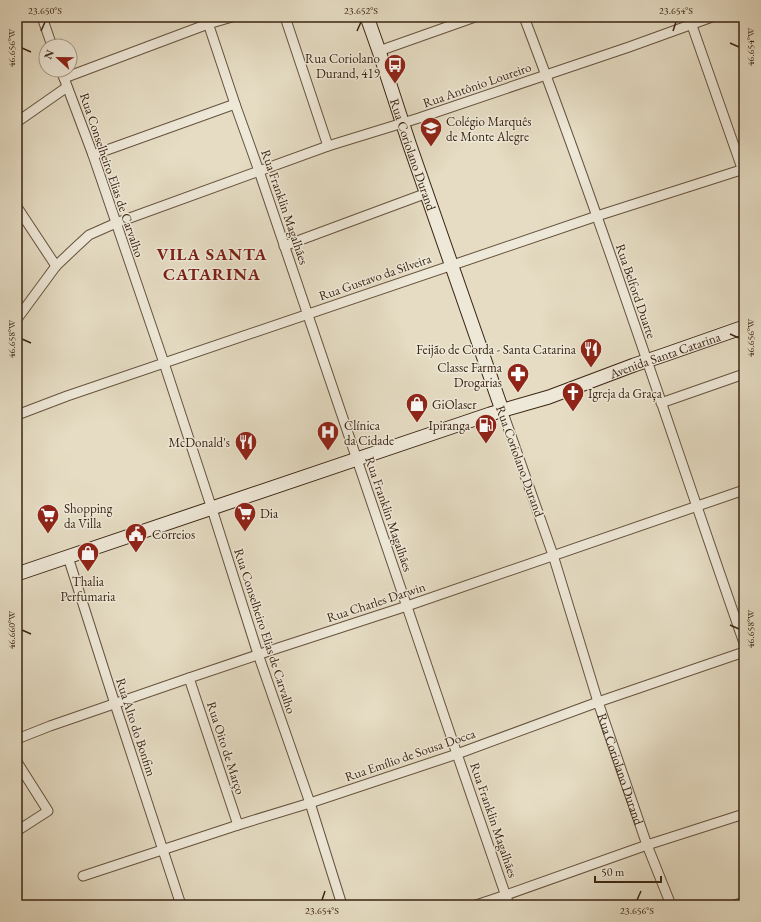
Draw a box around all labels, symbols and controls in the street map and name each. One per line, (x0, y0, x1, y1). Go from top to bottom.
text: 23.650°S (28, 4, 62, 17)
text: 23.652°S (344, 4, 378, 17)
text: 23.654°S (659, 4, 693, 17)
text: 46.654°W (744, 27, 757, 66)
text: 46.656°W (5, 28, 18, 67)
north arrow (38, 38, 78, 78)
text: N (41, 47, 57, 61)
place label: Rua Coriolano Durand, 419 (305, 50, 381, 82)
bus stop icon: Rua Coriolano Durand, 419 (382, 52, 408, 85)
street label: Rua Antônio Loureiro (421, 58, 533, 112)
street label: Rua Conselheiro Elias de Carvalho (76, 91, 148, 259)
street label: Rua Coriolano Durand (387, 96, 440, 213)
place label: Colégio Marquês de Monte Alegre (446, 113, 531, 145)
school or university icon: Colégio Marquês de Monte Alegre (418, 115, 444, 148)
street label: Rua Franklin Magalhães (257, 147, 313, 267)
street label: Rua Belford Duarte (612, 242, 660, 340)
district label: VILA SANTA CATARINA (156, 243, 268, 285)
street label: Rua Gustavo da Silveira (317, 250, 434, 304)
text: 46.656°W (744, 318, 757, 357)
text: 46.658°W (5, 319, 18, 358)
street label: Avenida Santa Catarina (606, 327, 723, 382)
restaurant icon: Feijão de Corda - Santa Catarina (578, 336, 604, 369)
place label: Feijão de Corda - Santa Catarina (416, 341, 577, 358)
place label: Classe Farma Drogarias (437, 359, 503, 391)
pharmacy icon: Classe Farma Drogarias (505, 361, 531, 394)
church icon: Igreja da Graça (560, 380, 586, 413)
place label: Igreja da Graça (588, 385, 663, 402)
shop icon: GiOlaser (404, 391, 430, 424)
place label: GiOlaser (432, 396, 477, 413)
street label: Rua Coriolano Durand (492, 403, 548, 519)
fuel station icon: Ipiranga (473, 412, 499, 445)
place label: Clínica da Cidade (344, 417, 394, 449)
place label: Ipiranga (428, 417, 471, 434)
hospital icon: Clínica da Cidade (315, 419, 341, 452)
restaurant icon: McDonald's (233, 429, 259, 462)
place label: McDonald's (168, 434, 230, 451)
street label: Rua Franklin Magalhães (361, 454, 417, 574)
place label: Shopping da Villa (64, 500, 113, 532)
supermarket icon: Dia (232, 500, 258, 533)
supermarket icon: Shopping da Villa (35, 502, 61, 535)
place label: Dia (260, 505, 279, 522)
public building icon: Correios (123, 521, 149, 554)
place label: Correios (152, 526, 195, 543)
shop icon: Thalia Perfumaria (75, 540, 101, 573)
street label: Rua Conselheiro Elias de Carvalho (230, 546, 300, 716)
place label: Thalia Perfumaria (61, 573, 116, 605)
street label: Rua Charles Darwin (325, 578, 428, 626)
text: 46.658°W (744, 609, 757, 648)
text: 46.660°W (5, 610, 18, 649)
street label: Rua Alto do Bonfim (112, 676, 160, 778)
street label: Rua Oito de Março (203, 699, 249, 797)
street label: Rua Coriolano Durand (594, 711, 648, 827)
street label: Rua Emílio de Sousa Docca (342, 724, 478, 785)
street label: Rua Franklin Magalhães (466, 760, 522, 880)
scale bar (595, 858, 661, 884)
text: 50 m (601, 864, 625, 880)
text: 23.654°S (305, 904, 339, 917)
text: 23.656°S (620, 904, 654, 917)

